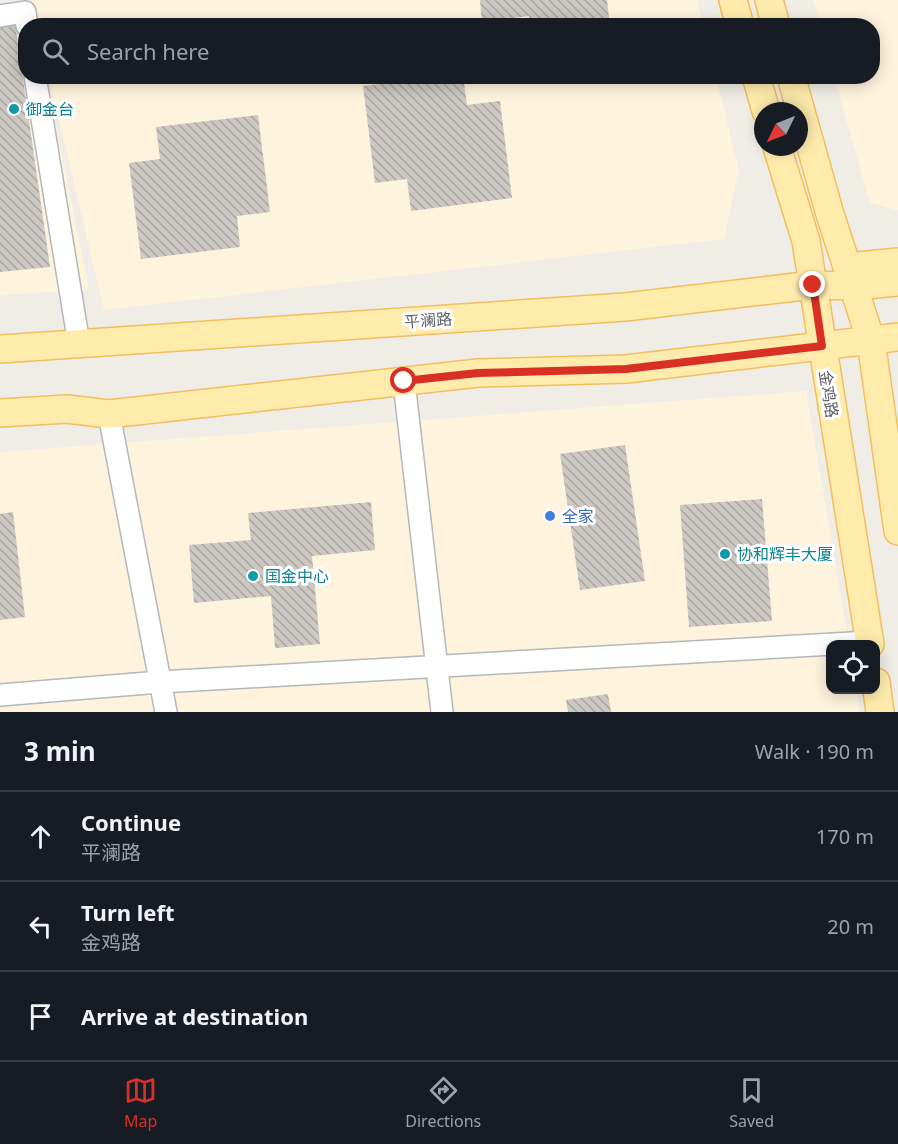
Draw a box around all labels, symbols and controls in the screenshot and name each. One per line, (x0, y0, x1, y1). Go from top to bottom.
search box (18, 18, 880, 84)
icon: search (39, 35, 72, 68)
text: Search here (87, 36, 209, 66)
place label: 御金台 (26, 98, 74, 120)
marker: 御金台 (7, 102, 21, 116)
north arrow (754, 102, 808, 156)
route end (799, 271, 825, 297)
street label: 平澜路 (403, 307, 453, 333)
route start (390, 367, 416, 393)
street label: 金鸡路 (814, 369, 844, 419)
place label: 全家 (562, 505, 594, 527)
marker: 全家 (543, 509, 557, 523)
place label: 协和辉丰大厦 (737, 543, 833, 565)
marker: 协和辉丰大厦 (718, 547, 732, 561)
place label: 国金中心 (265, 565, 329, 587)
marker: 国金中心 (246, 569, 260, 583)
map controls (826, 640, 880, 694)
button: locate (826, 640, 880, 694)
text: 3 min (24, 733, 96, 769)
text: Walk · 190 m (755, 738, 874, 765)
text: Continue (81, 807, 181, 837)
icon: ahead (24, 820, 57, 853)
text: 170 m (816, 823, 874, 850)
text: 平澜路 (81, 839, 141, 866)
text: Turn left (81, 897, 175, 927)
icon: left (24, 910, 57, 943)
text: 20 m (827, 913, 874, 940)
text: 金鸡路 (81, 929, 141, 956)
icon: arrive (24, 1000, 57, 1033)
text: Arrive at destination (81, 1001, 308, 1031)
tab: Map (124, 1074, 157, 1132)
tab: Directions (405, 1074, 481, 1132)
tab: Saved (729, 1074, 774, 1132)

